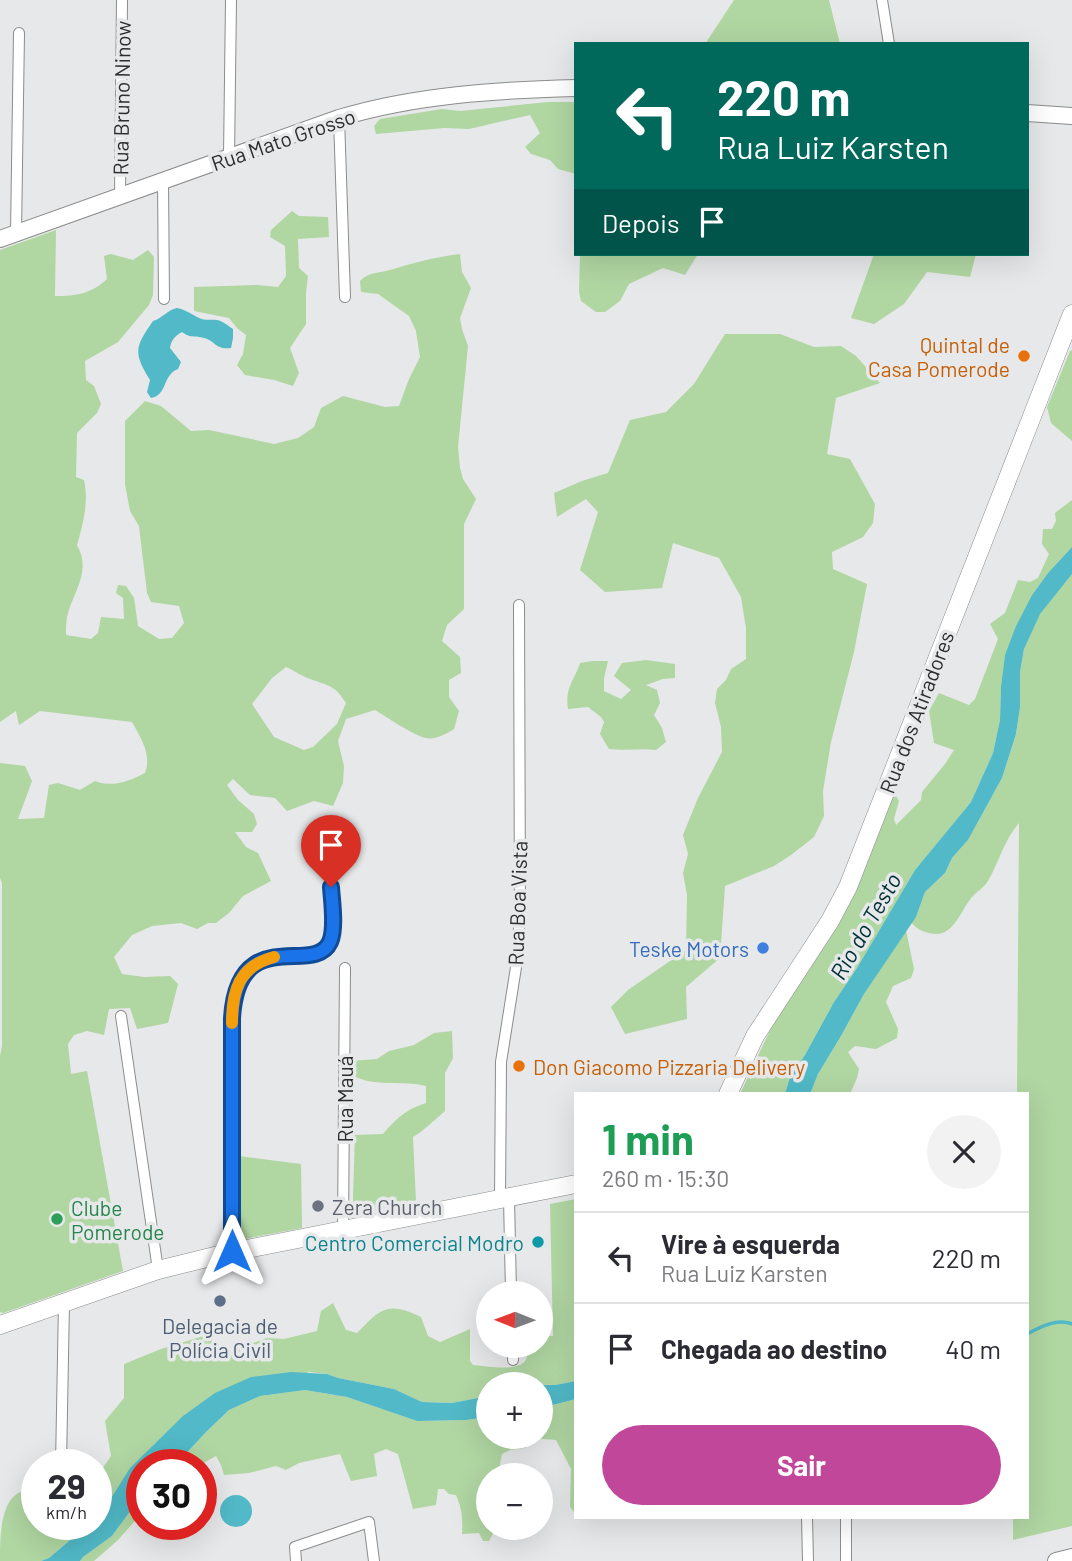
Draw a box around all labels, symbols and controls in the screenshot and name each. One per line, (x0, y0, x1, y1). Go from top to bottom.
street label: Rua Bruno Ninow (107, 20, 135, 176)
text: 220 m (717, 67, 851, 126)
icon: left (602, 70, 693, 161)
street label: Rua Mato Grosso (208, 103, 358, 175)
text: Rua Luiz Karsten (717, 127, 949, 165)
icon: arrive (693, 203, 731, 241)
text: Depois (602, 207, 679, 238)
place label: Quintal de Casa Pomerode (868, 332, 1010, 381)
marker: Quintal de Casa Pomerode (1016, 348, 1032, 364)
street label: Rua dos Atiradores (874, 627, 958, 797)
pin (301, 815, 361, 887)
icon: arrive (312, 826, 350, 864)
street label: Rua Boa Vista (502, 840, 532, 966)
water label: Rio do Testo (823, 868, 907, 984)
place label: Teske Motors (629, 936, 749, 961)
marker: Teske Motors (755, 940, 771, 956)
place label: Don Giacomo Pizzaria Delivery (533, 1054, 806, 1079)
street label: Rua Mauá (332, 1056, 357, 1142)
marker: Don Giacomo Pizzaria Delivery (511, 1058, 527, 1074)
text: 1 min (602, 1113, 694, 1163)
button: close (927, 1115, 1001, 1189)
text: 260 m · 15:30 (602, 1164, 729, 1192)
place label: Zera Church (332, 1194, 442, 1219)
place label: Clube Pomerode (71, 1195, 165, 1244)
marker: Zera Church (310, 1198, 326, 1214)
marker: Clube Pomerode (49, 1211, 65, 1227)
position arrow (195, 1214, 269, 1288)
text: Vire à esquerda (661, 1228, 840, 1259)
place label: Centro Comercial Modro (305, 1230, 524, 1255)
marker: Centro Comercial Modro (530, 1234, 546, 1250)
icon: left (602, 1239, 640, 1277)
text: 220 m (932, 1242, 1001, 1273)
text: Rua Luiz Karsten (661, 1259, 828, 1287)
north arrow (476, 1281, 553, 1358)
map controls (476, 1281, 553, 1540)
marker: Delegacia de Polícia Civil (212, 1293, 228, 1309)
place label: Delegacia de Polícia Civil (162, 1313, 278, 1362)
icon: arrive (602, 1330, 640, 1368)
text: Chegada ao destino (661, 1333, 887, 1364)
text: 40 m (945, 1333, 1001, 1364)
button: + (476, 1372, 553, 1449)
button: Sair (602, 1425, 1001, 1505)
speed limit sign: 30 (126, 1449, 217, 1540)
button: − (476, 1463, 553, 1540)
text: 29 (47, 1464, 86, 1506)
text: km/h (46, 1501, 87, 1523)

